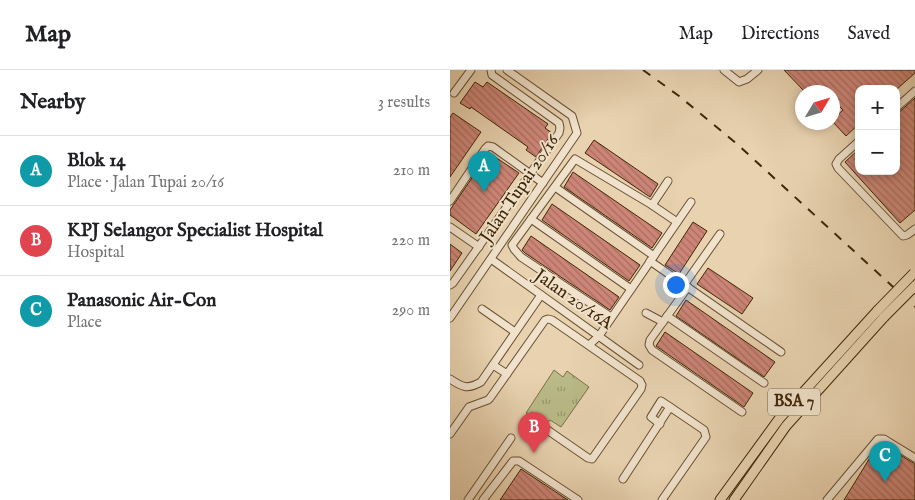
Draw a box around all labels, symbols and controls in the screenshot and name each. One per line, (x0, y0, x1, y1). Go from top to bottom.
text: Map (25, 19, 71, 50)
text: Map (679, 23, 713, 46)
text: Directions (741, 23, 819, 46)
text: Saved (847, 23, 890, 46)
north arrow (795, 85, 840, 130)
map controls (855, 85, 900, 175)
button: + (855, 85, 900, 130)
text: Nearby (20, 89, 85, 116)
text: 3 results (378, 93, 430, 113)
street label: Jalan Tupai 20/16 (474, 130, 565, 249)
button: − (855, 130, 900, 175)
text: Blok 14 (67, 149, 126, 173)
pin: A (468, 151, 500, 192)
text: A (31, 161, 41, 181)
text: 210 m (393, 161, 430, 181)
text: Place · Jalan Tupai 20/16 (67, 173, 224, 193)
text: KPJ Selangor Specialist Hospital (67, 219, 323, 243)
text: B (31, 231, 41, 251)
text: 220 m (391, 231, 430, 251)
text: Hospital (67, 243, 124, 263)
street label: Jalan 20/16A (528, 263, 617, 336)
your location (663, 272, 689, 298)
text: Panasonic Air-Con (67, 289, 216, 313)
text: C (30, 301, 42, 321)
text: 290 m (392, 301, 430, 321)
text: Place (67, 313, 102, 333)
road number: BSA 7 (768, 388, 820, 416)
pin: B (518, 412, 550, 453)
pin: C (869, 441, 901, 482)

